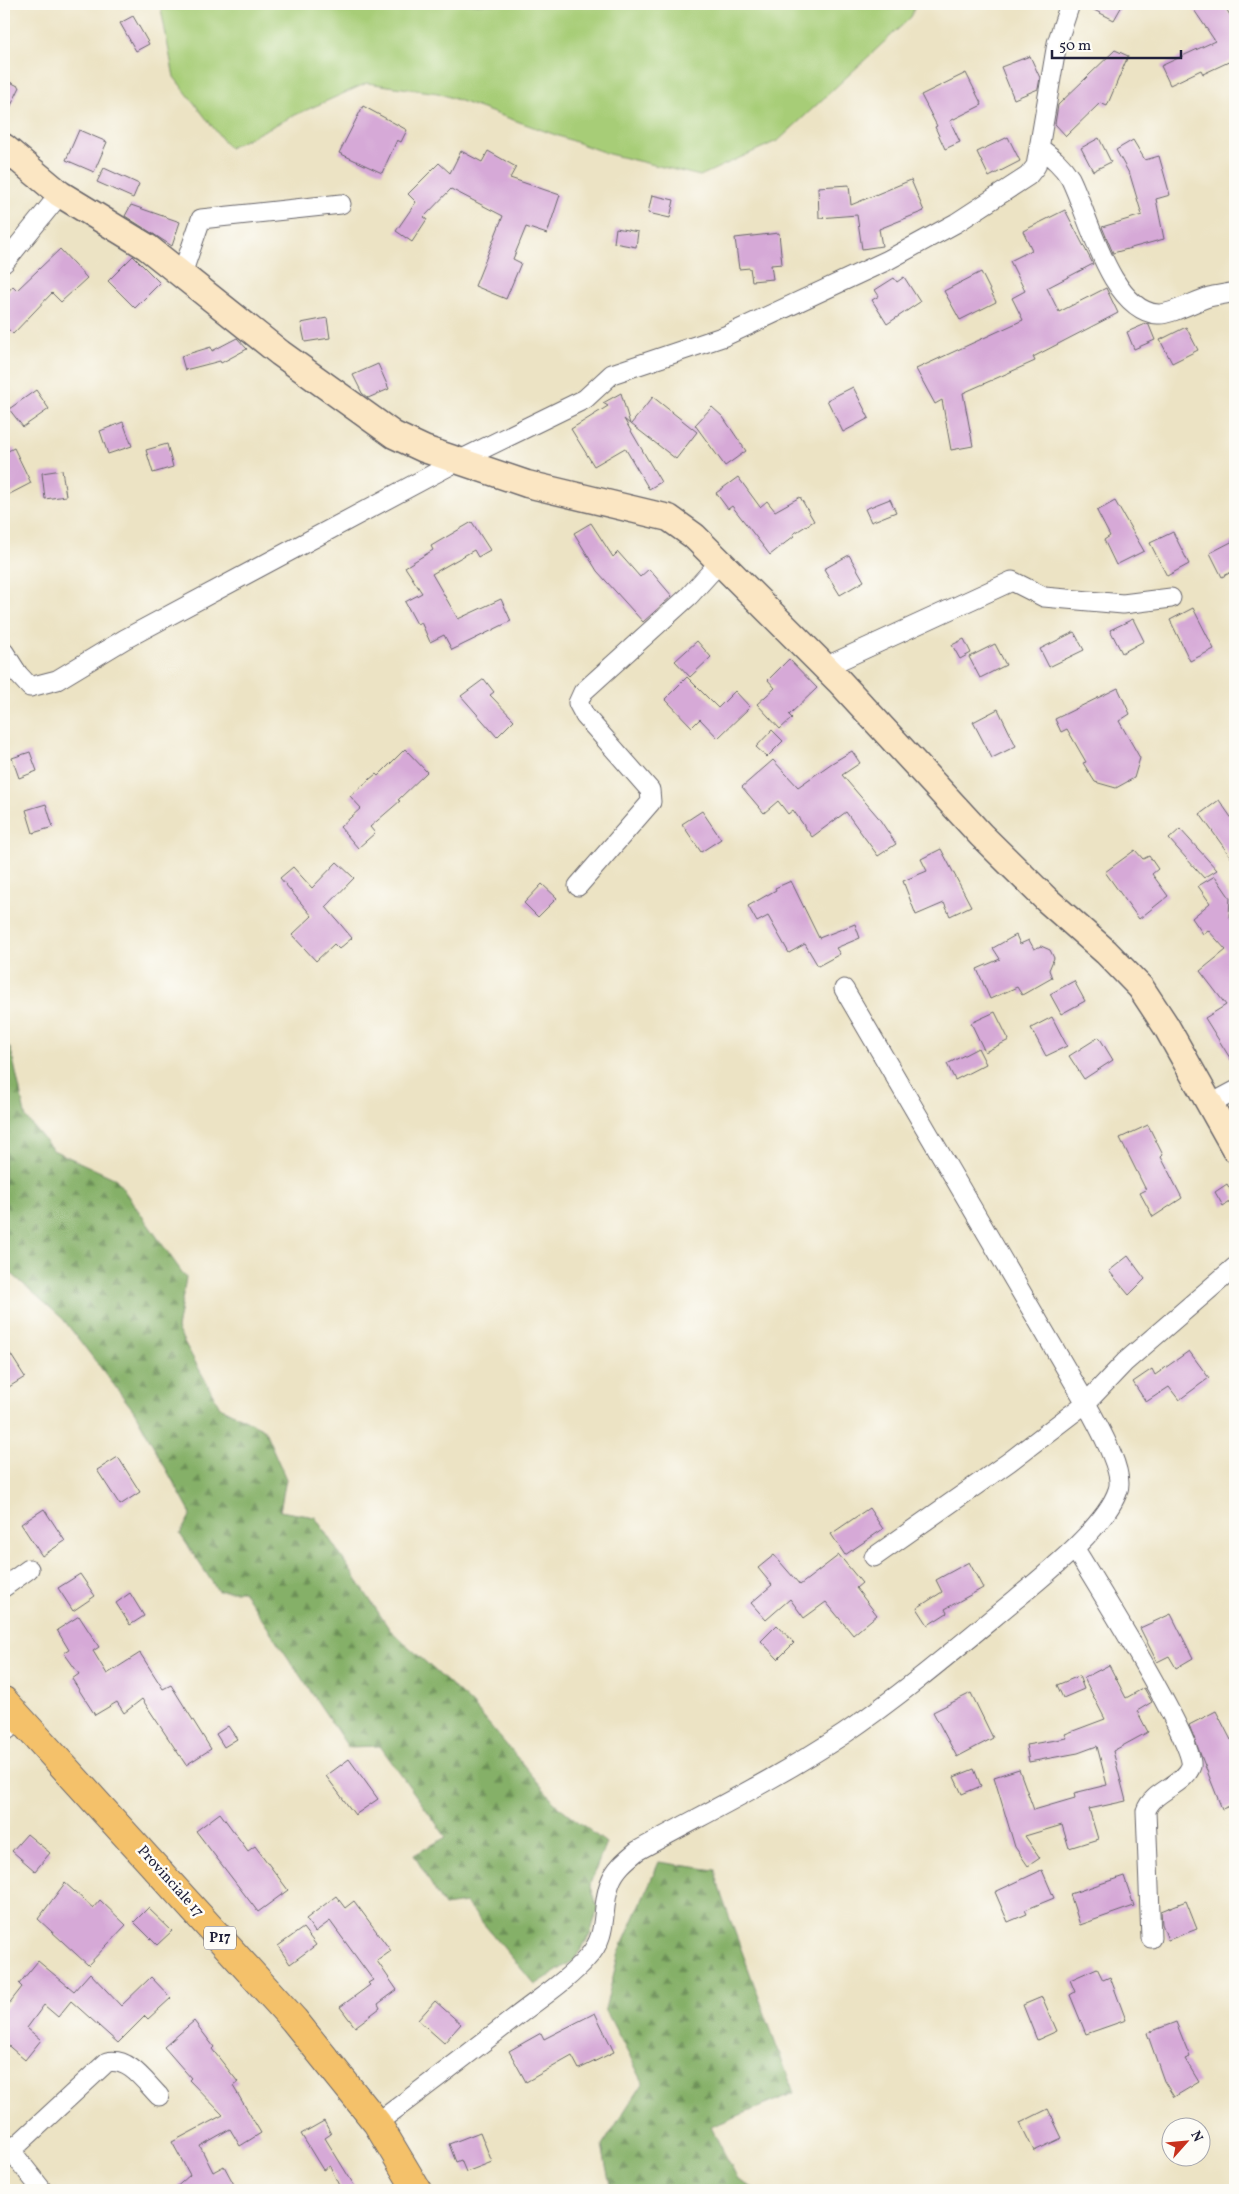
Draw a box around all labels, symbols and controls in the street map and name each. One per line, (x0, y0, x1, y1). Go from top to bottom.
scale bar (1052, 28, 1180, 60)
text: 50 m (1059, 36, 1091, 57)
street label: Provinciale 17 (132, 1841, 208, 1923)
road number: P17 (204, 1926, 236, 1950)
north arrow (1162, 2116, 1212, 2166)
text: N (1185, 2128, 1207, 2146)

